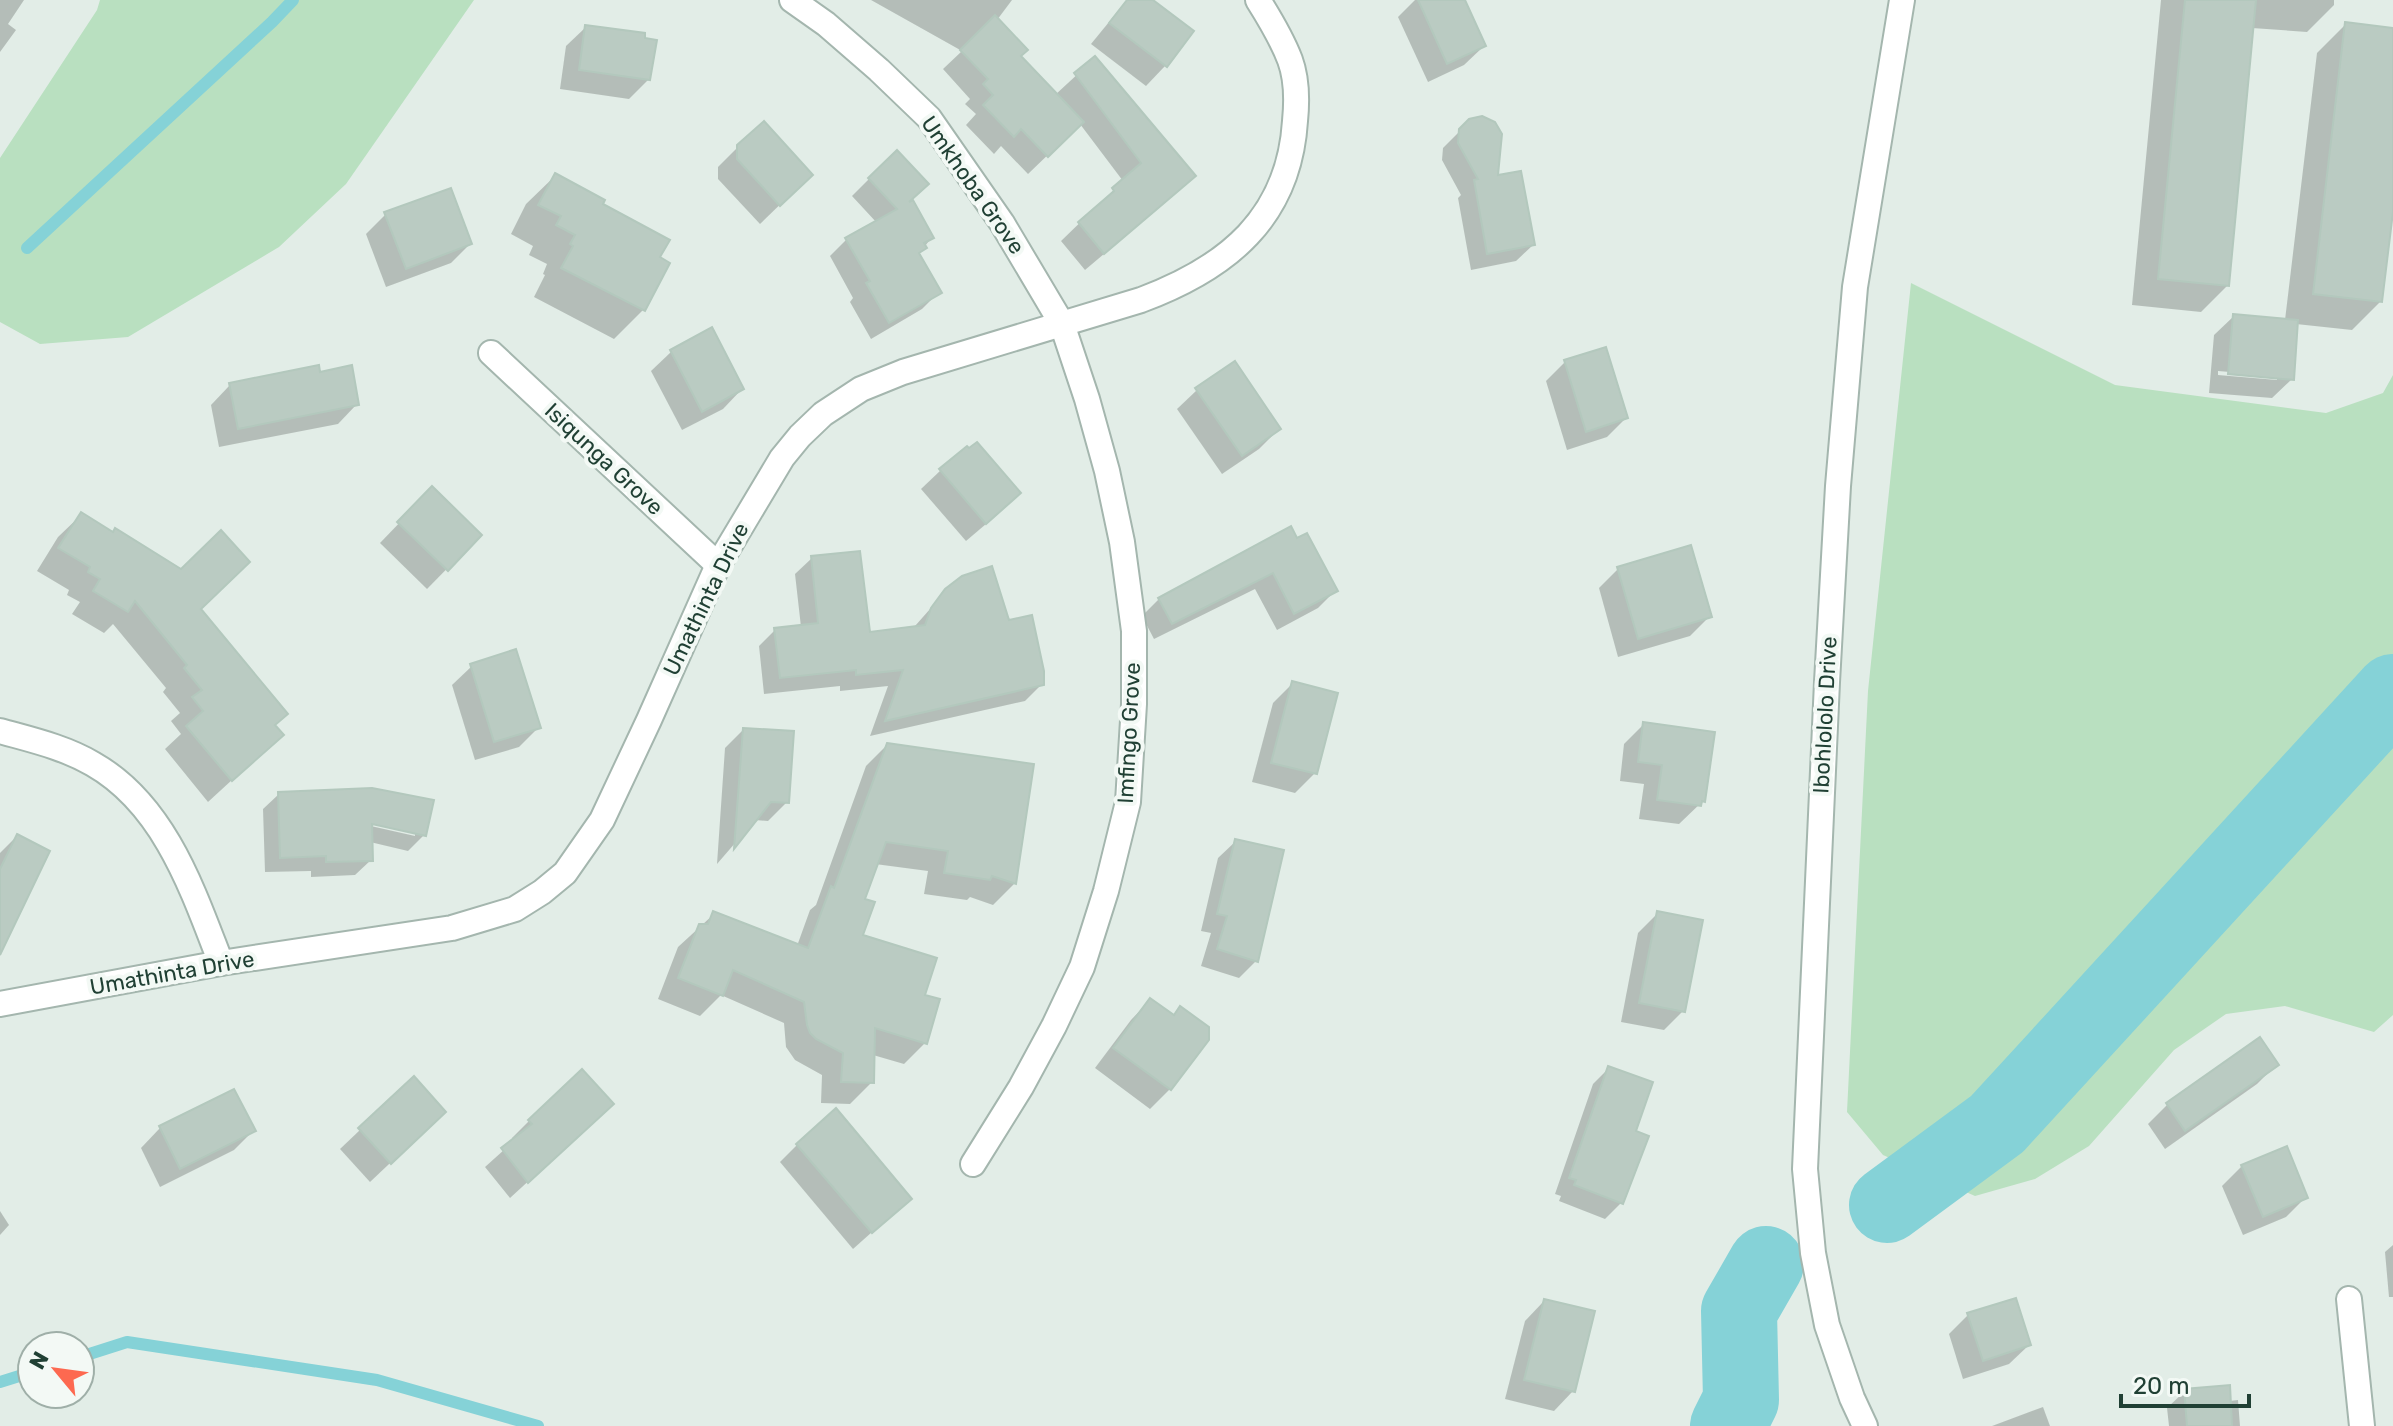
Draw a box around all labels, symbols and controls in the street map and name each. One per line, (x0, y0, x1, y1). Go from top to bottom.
street label: Umkhoba Grove (915, 111, 1031, 259)
street label: Isiqunga Grove (539, 397, 669, 521)
street label: Umathinta Drive (657, 518, 755, 680)
street label: Ibohlololo Drive (1807, 636, 1843, 794)
street label: Imfingo Grove (1112, 662, 1146, 804)
street label: Umathinta Drive (88, 945, 256, 1001)
north arrow (16, 1330, 96, 1410)
text: N (23, 1347, 55, 1374)
scale bar (2121, 1358, 2249, 1408)
text: 20 m (2133, 1372, 2190, 1400)

